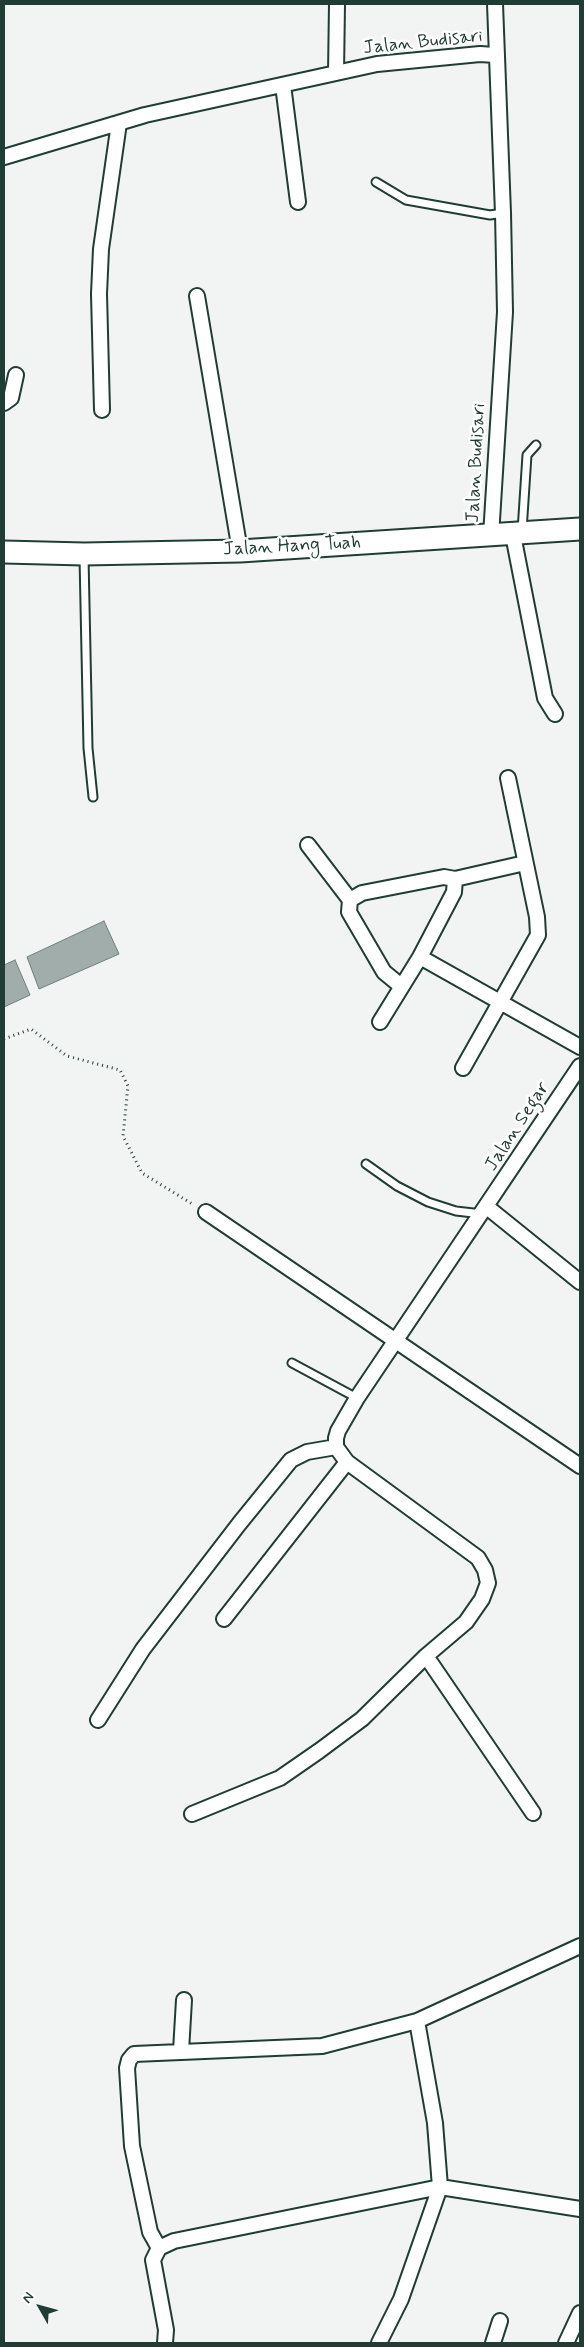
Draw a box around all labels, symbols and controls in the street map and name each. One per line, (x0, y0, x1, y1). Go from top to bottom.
street label: Jalan Budisari (362, 25, 484, 61)
street label: Jalan Budisari (462, 403, 492, 523)
street label: Jalan Hang Tuah (223, 532, 361, 562)
street label: Jalan Segar (481, 1078, 555, 1176)
north arrow (15, 2282, 65, 2332)
text: N (18, 2289, 38, 2307)

